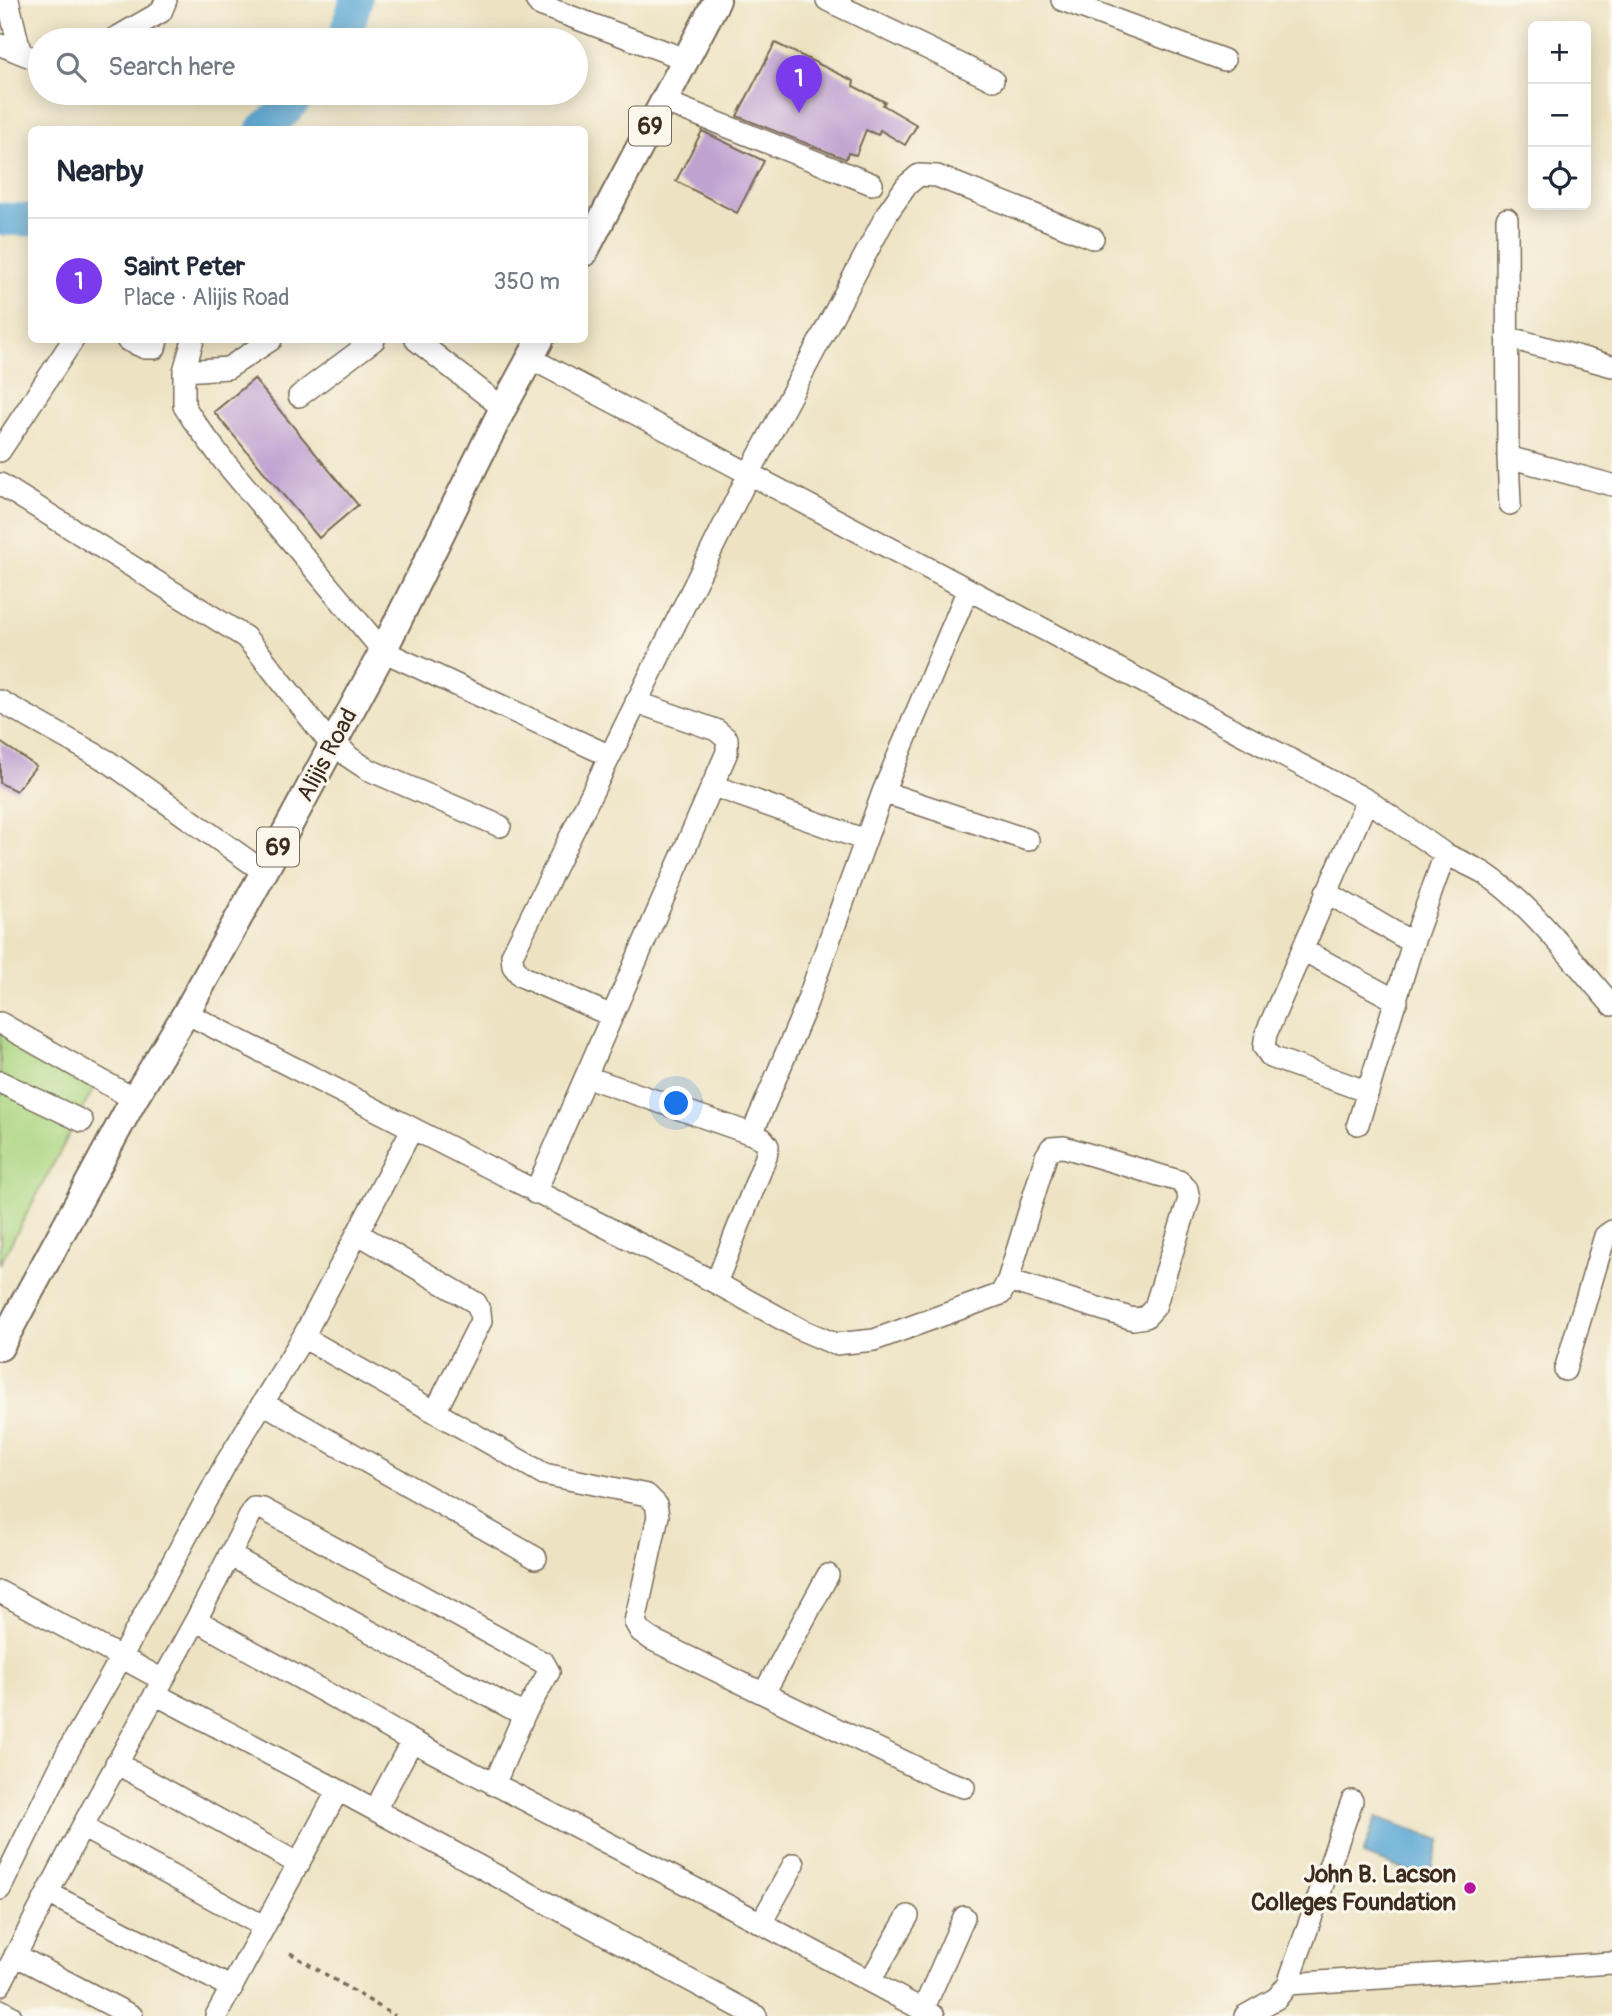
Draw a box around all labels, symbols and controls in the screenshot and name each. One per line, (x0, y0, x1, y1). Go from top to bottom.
map controls (1528, 21, 1591, 210)
button: + (1528, 21, 1591, 84)
search box (28, 28, 588, 105)
icon: search (52, 48, 90, 86)
text: Search here (108, 51, 235, 83)
pin: 1 (776, 55, 822, 113)
button: − (1528, 84, 1591, 147)
road number: 69 (629, 106, 671, 146)
button: locate (1528, 147, 1591, 210)
text: Nearby (56, 153, 143, 190)
text: Saint Peter (123, 251, 245, 283)
text: 1 (75, 267, 84, 296)
text: 350 m (494, 267, 560, 296)
text: Place · Alijis Road (123, 283, 290, 312)
street label: Alijis Road (290, 703, 364, 807)
road number: 69 (257, 828, 299, 866)
your location (659, 1086, 693, 1120)
place label: John B. Lacson Colleges Foundation (1251, 1860, 1456, 1917)
marker: John B. Lacson Colleges Foundation (1462, 1880, 1478, 1896)

